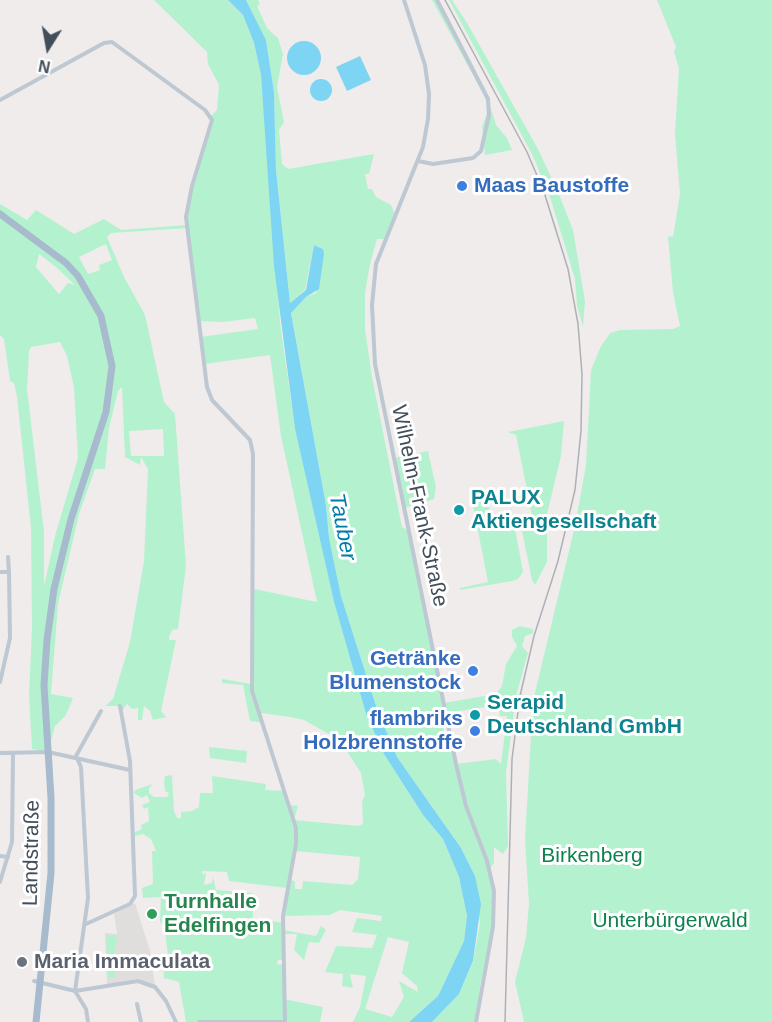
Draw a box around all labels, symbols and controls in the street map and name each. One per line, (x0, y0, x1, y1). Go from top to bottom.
north arrow (18, 18, 78, 78)
text: N (37, 57, 52, 76)
place label: Maas Baustoffe (474, 173, 629, 199)
marker: Maas Baustoffe (455, 179, 469, 193)
street label: Wilhelm-Frank-Straße (385, 403, 453, 609)
place label: PALUX Aktiengesellschaft (471, 485, 657, 535)
water label: Tauber (323, 491, 361, 563)
marker: PALUX Aktiengesellschaft (452, 503, 466, 517)
place label: Getränke Blumenstock (329, 646, 461, 696)
marker: Getränke Blumenstock (466, 664, 480, 678)
place label: Serapid Deutschland GmbH (487, 690, 682, 740)
place label: flambriks Holzbrennstoffe (303, 706, 463, 756)
marker: Serapid Deutschland GmbH (468, 708, 482, 722)
marker: flambriks Holzbrennstoffe (468, 724, 482, 738)
street label: Landstraße (18, 800, 46, 906)
park label: Birkenberg (541, 843, 643, 869)
place label: Turnhalle Edelfingen (164, 889, 271, 939)
marker: Turnhalle Edelfingen (145, 907, 159, 921)
park label: Unterbürgerwald (592, 908, 748, 934)
place label: Maria Immaculata (34, 949, 210, 975)
marker: Maria Immaculata (15, 955, 29, 969)

